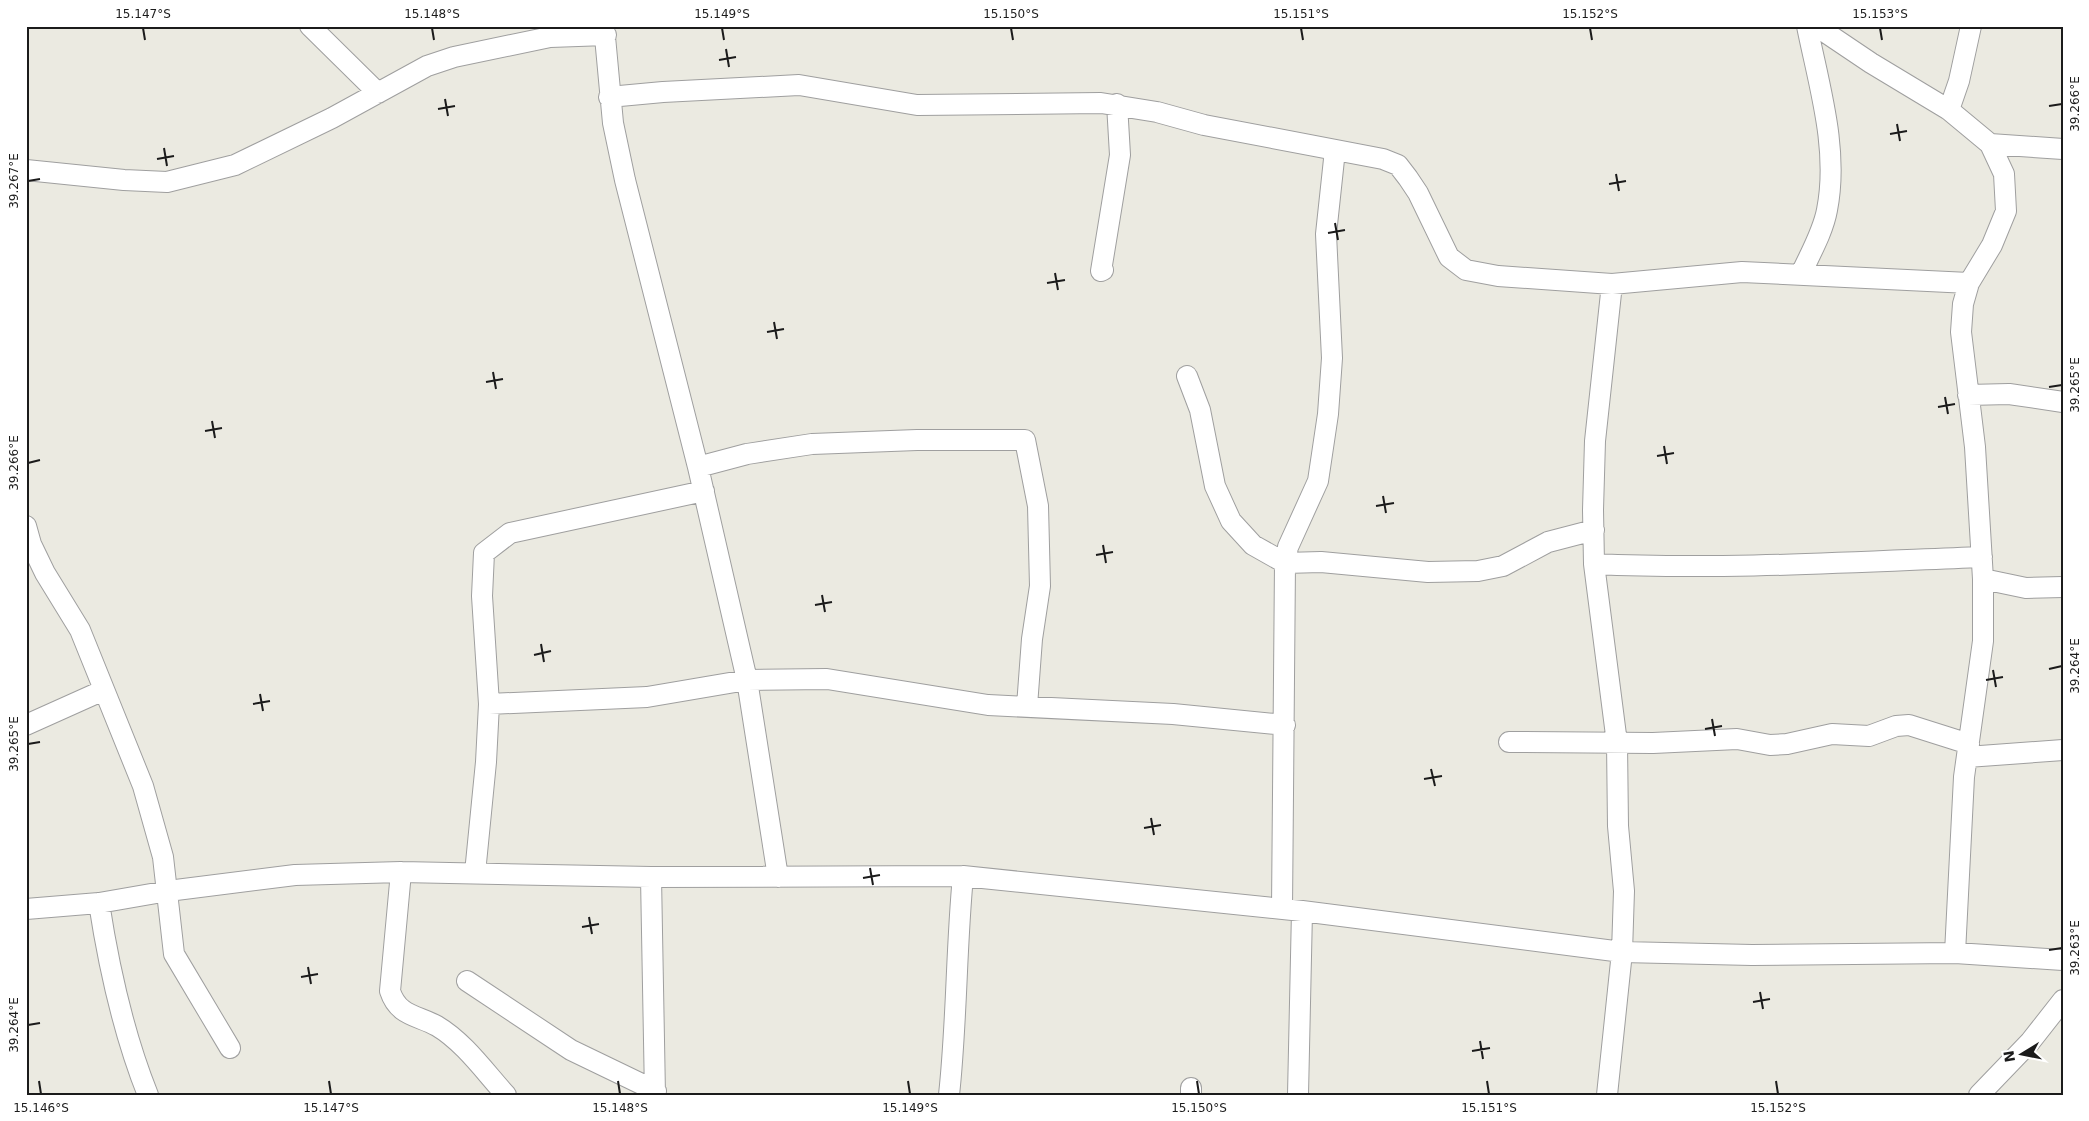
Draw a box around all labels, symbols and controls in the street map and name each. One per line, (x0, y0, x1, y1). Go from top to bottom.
text: 15.147°S (115, 7, 171, 21)
text: 15.148°S (404, 7, 460, 21)
text: 15.149°S (694, 7, 750, 21)
text: 15.150°S (983, 7, 1039, 21)
text: 15.151°S (1273, 7, 1329, 21)
text: 15.152°S (1562, 7, 1618, 21)
text: 15.153°S (1852, 7, 1908, 21)
text: 39.266°E (2068, 76, 2082, 132)
text: 39.267°E (7, 153, 21, 209)
text: 39.265°E (2068, 357, 2082, 413)
text: 39.266°E (7, 435, 21, 491)
text: 39.264°E (2068, 638, 2082, 694)
text: 39.265°E (7, 716, 21, 772)
text: 39.263°E (2068, 920, 2082, 976)
text: 39.264°E (7, 997, 21, 1053)
north arrow (1996, 1028, 2046, 1078)
text: N (2000, 1049, 2018, 1063)
text: 15.146°S (13, 1101, 69, 1115)
text: 15.147°S (303, 1101, 359, 1115)
text: 15.148°S (592, 1101, 648, 1115)
text: 15.149°S (882, 1101, 938, 1115)
text: 15.150°S (1171, 1101, 1227, 1115)
text: 15.151°S (1461, 1101, 1517, 1115)
text: 15.152°S (1750, 1101, 1806, 1115)

